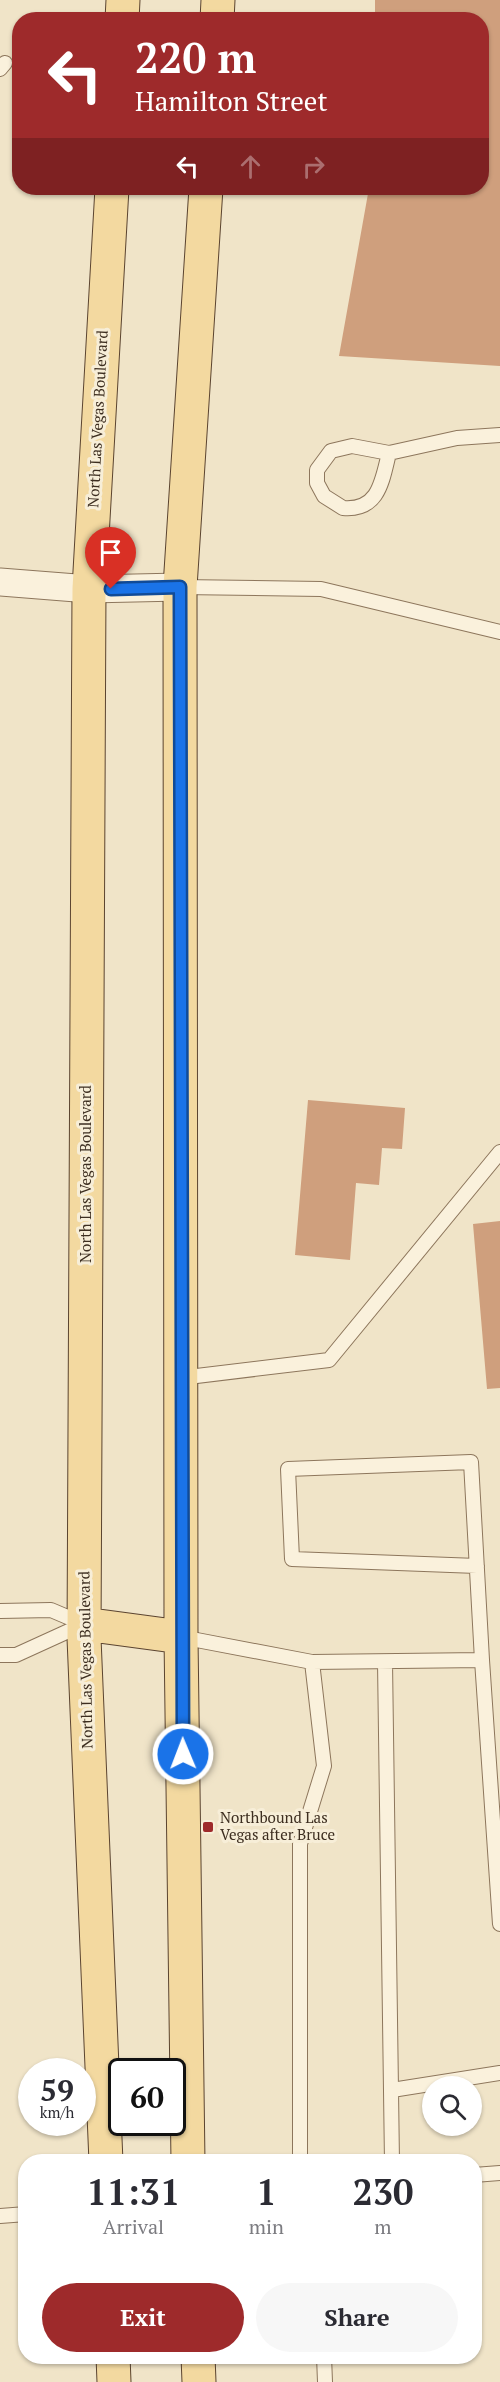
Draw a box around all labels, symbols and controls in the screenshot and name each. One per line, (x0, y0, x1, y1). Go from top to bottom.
text: 220 m (135, 29, 256, 85)
icon: left (36, 36, 114, 114)
text: Hamilton Street (135, 83, 327, 119)
icon: left (171, 150, 204, 183)
icon: ahead (234, 150, 267, 183)
icon: right (297, 150, 330, 183)
street label: North Las Vegas Boulevard (82, 330, 112, 508)
pin (85, 527, 136, 589)
icon: arrive (94, 536, 127, 569)
street label: North Las Vegas Boulevard (75, 1085, 95, 1263)
street label: North Las Vegas Boulevard (73, 1571, 97, 1749)
position arrow (151, 1722, 215, 1786)
place label: Northbound Las Vegas after Bruce (220, 1807, 335, 1844)
marker: Northbound Las Vegas after Bruce (201, 1820, 215, 1834)
speed limit sign: 60 (108, 2058, 186, 2136)
text: 59 (40, 2070, 74, 2110)
map controls (422, 2076, 482, 2136)
button: search (422, 2076, 482, 2136)
text: km/h (40, 2102, 74, 2122)
text: 11:31 (87, 2168, 180, 2215)
text: 1 (256, 2168, 277, 2215)
text: 230 (352, 2168, 413, 2215)
text: Arrival (103, 2213, 164, 2240)
text: min (249, 2213, 284, 2240)
text: m (374, 2213, 392, 2240)
button: Exit (42, 2283, 244, 2352)
button: Share (256, 2283, 458, 2352)

